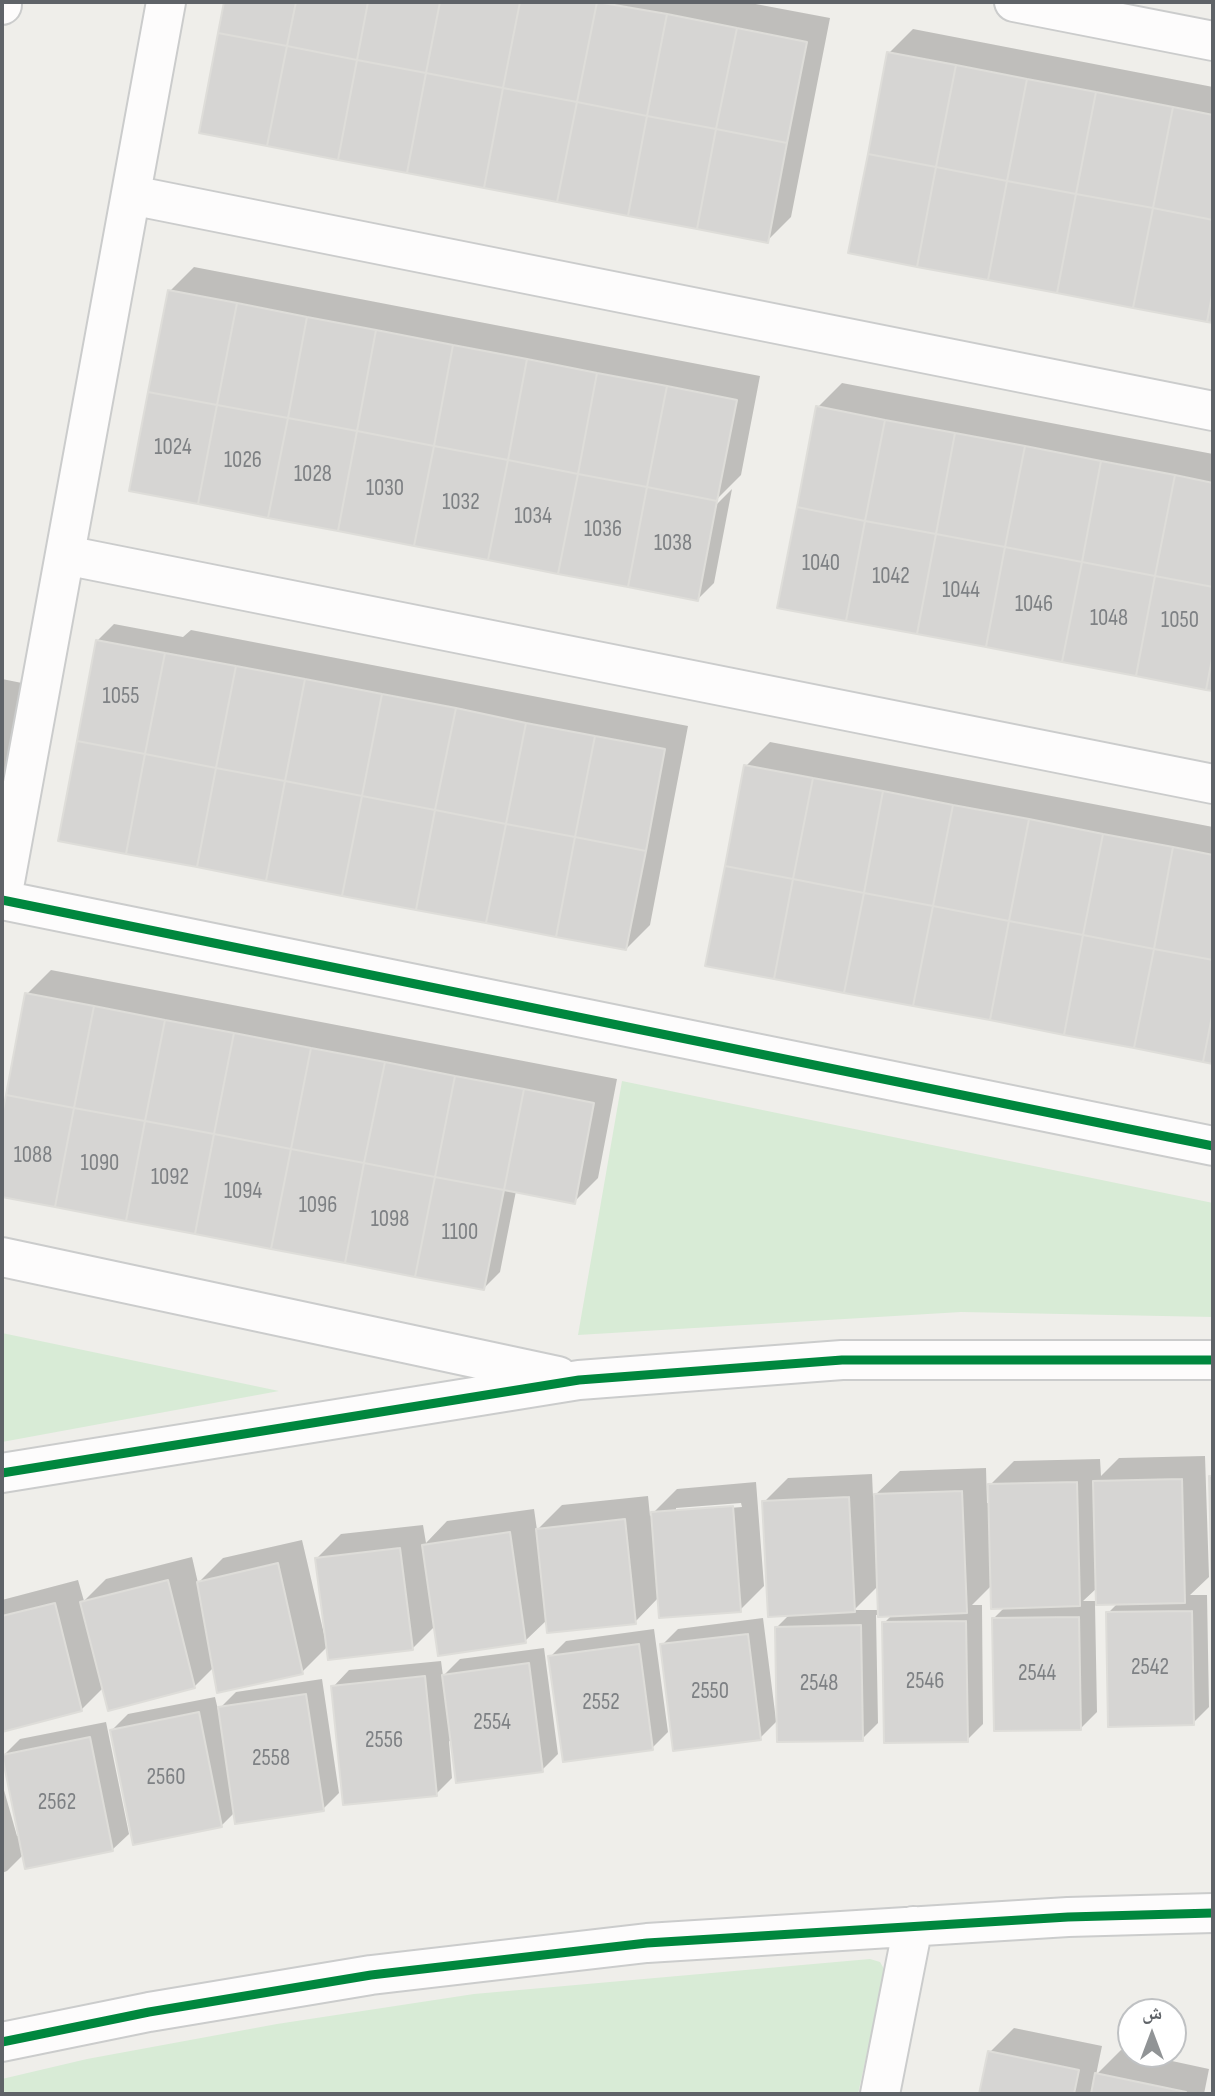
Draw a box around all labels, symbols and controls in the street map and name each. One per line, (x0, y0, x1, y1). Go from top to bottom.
house number: 1024 (154, 434, 192, 462)
house number: 1026 (224, 447, 262, 475)
house number: 1028 (294, 461, 332, 489)
house number: 1030 (366, 475, 404, 503)
house number: 1032 (442, 489, 480, 517)
house number: 1034 (514, 503, 552, 531)
house number: 1036 (584, 516, 622, 544)
house number: 1038 (654, 530, 692, 558)
house number: 1040 (802, 550, 840, 578)
house number: 1042 (872, 563, 910, 591)
house number: 1044 (942, 577, 980, 605)
house number: 1046 (1015, 591, 1053, 619)
house number: 1048 (1090, 605, 1128, 633)
house number: 1050 (1161, 607, 1199, 635)
house number: 1055 (103, 683, 139, 711)
house number: 1088 (14, 1142, 52, 1170)
house number: 1090 (81, 1150, 119, 1178)
house number: 1092 (151, 1164, 189, 1192)
house number: 1094 (224, 1178, 262, 1206)
house number: 1096 (299, 1192, 337, 1220)
house number: 1098 (371, 1206, 409, 1234)
house number: 1100 (442, 1219, 478, 1247)
house number: 2542 (1131, 1654, 1169, 1682)
house number: 2544 (1018, 1660, 1056, 1688)
house number: 2546 (906, 1668, 944, 1696)
house number: 2548 (800, 1670, 838, 1698)
house number: 2550 (691, 1678, 729, 1706)
house number: 2552 (582, 1689, 620, 1717)
house number: 2554 (473, 1709, 511, 1737)
house number: 2556 (365, 1727, 403, 1755)
house number: 2558 (252, 1745, 290, 1773)
house number: 2560 (146, 1764, 186, 1792)
house number: 2562 (38, 1789, 76, 1817)
north arrow (1117, 1998, 1187, 2068)
text: ش (1142, 2002, 1162, 2025)

